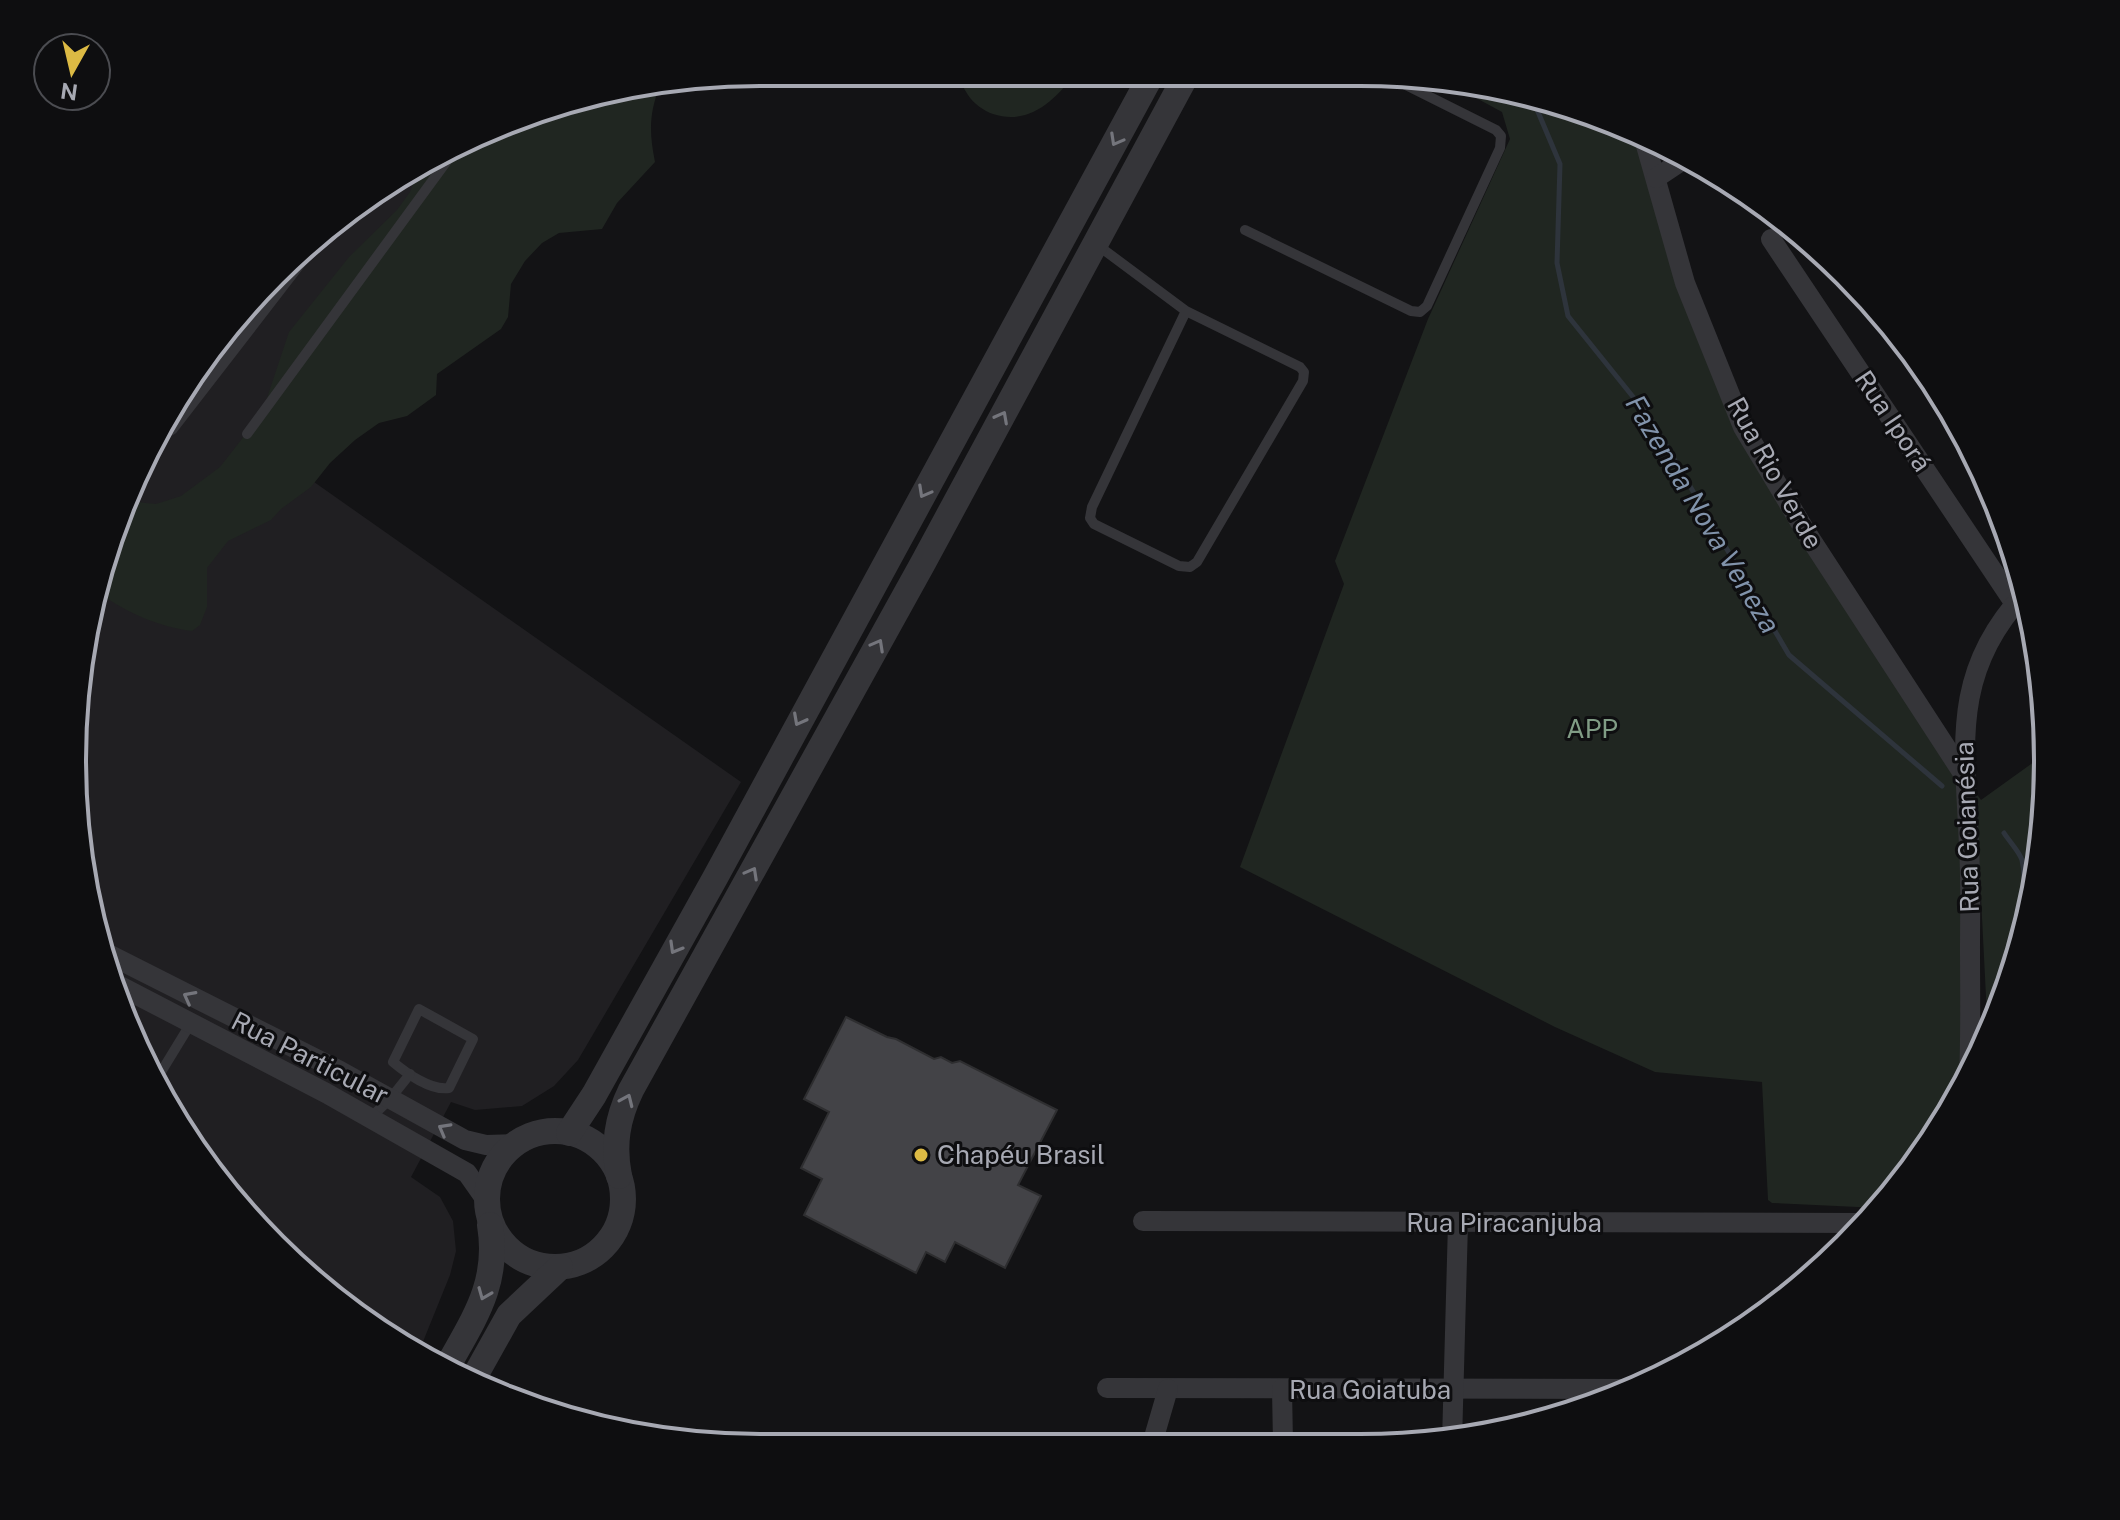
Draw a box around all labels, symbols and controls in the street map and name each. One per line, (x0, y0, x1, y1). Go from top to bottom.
north arrow (32, 32, 112, 112)
text: N (59, 78, 80, 106)
one-way arrow (1110, 132, 1125, 147)
street label: Rua Iporá (1848, 364, 1938, 477)
water label: Fazenda Nova Veneza (1619, 389, 1788, 639)
street label: Rua Rio Verde (1721, 392, 1830, 554)
one-way arrow (992, 410, 1007, 425)
one-way arrow (918, 483, 934, 497)
one-way arrow (868, 639, 883, 653)
one-way arrow (794, 711, 809, 726)
park label: APP (1566, 713, 1618, 744)
street label: Rua Goianésia (1948, 741, 1985, 913)
one-way arrow (742, 867, 758, 882)
one-way arrow (669, 939, 685, 954)
one-way arrow (182, 991, 197, 1006)
street label: Rua Particular (227, 1005, 394, 1110)
one-way arrow (617, 1094, 633, 1109)
one-way arrow (438, 1123, 453, 1139)
place label: Chapéu Brasil (937, 1139, 1105, 1170)
marker: Chapéu Brasil (912, 1146, 930, 1164)
street label: Rua Piracanjuba (1406, 1207, 1602, 1238)
one-way arrow (478, 1286, 494, 1300)
street label: Rua Goiatuba (1289, 1374, 1451, 1405)

